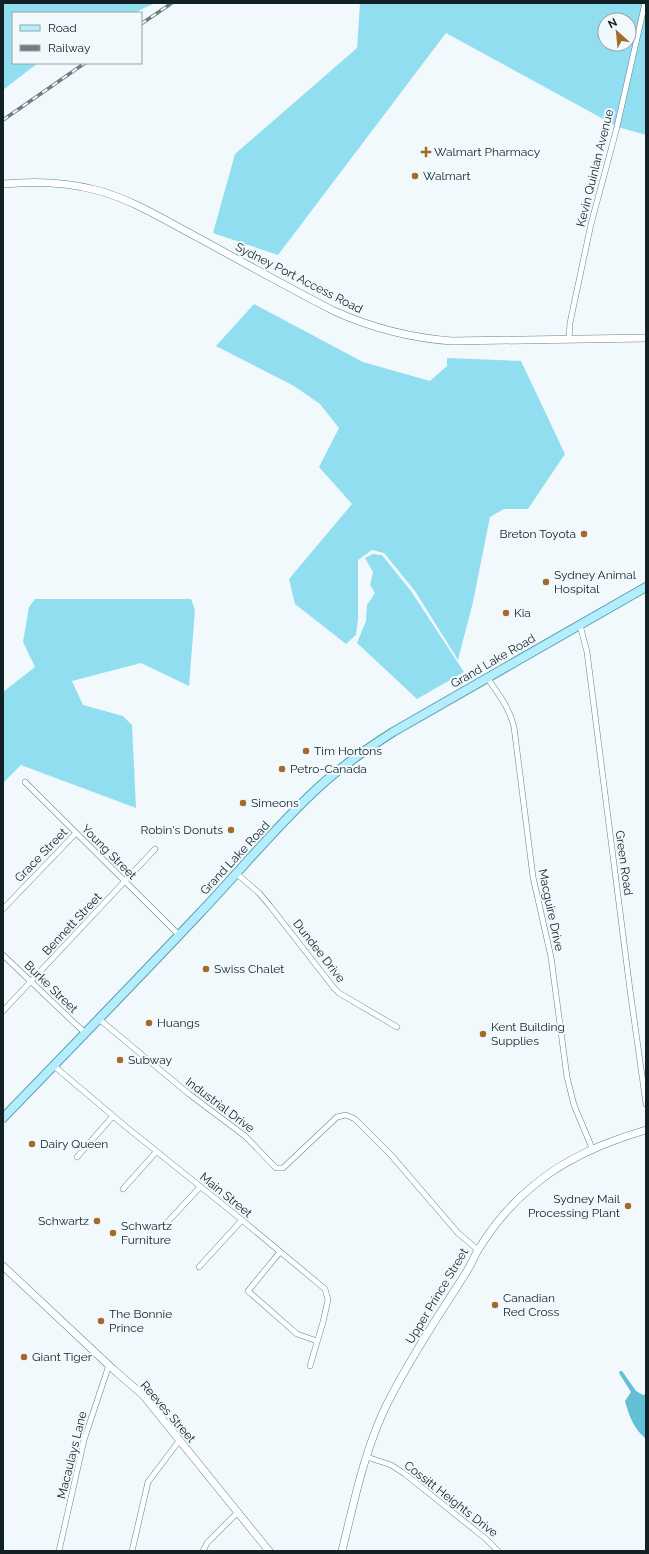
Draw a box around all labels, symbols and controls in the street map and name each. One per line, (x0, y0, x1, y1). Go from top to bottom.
legend (12, 12, 142, 64)
north arrow (597, 12, 637, 52)
text: N (606, 16, 619, 31)
text: Road (48, 21, 77, 35)
text: Railway (48, 41, 91, 55)
street label: Kevin Quinlan Avenue (574, 108, 616, 228)
place label: Walmart Pharmacy (434, 145, 541, 159)
marker: Walmart Pharmacy (421, 147, 431, 157)
place label: Walmart (423, 169, 471, 183)
marker: Walmart (410, 171, 420, 181)
street label: Sydney Port Access Road (233, 240, 365, 316)
place label: Breton Toyota (499, 527, 576, 541)
marker: Breton Toyota (579, 529, 589, 539)
place label: Sydney Animal Hospital (554, 568, 637, 596)
marker: Sydney Animal Hospital (541, 577, 551, 587)
place label: Kia (514, 606, 531, 620)
marker: Kia (501, 608, 511, 618)
street label: Grand Lake Road (448, 631, 538, 691)
place label: Tim Hortons (314, 744, 382, 758)
marker: Tim Hortons (301, 746, 311, 756)
place label: Petro-Canada (290, 762, 367, 776)
marker: Petro-Canada (277, 764, 287, 774)
place label: Simeons (251, 796, 299, 810)
marker: Simeons (238, 798, 248, 808)
street label: Grand Lake Road (197, 818, 273, 898)
street label: Young Street (79, 822, 139, 882)
place label: Robin's Donuts (141, 823, 223, 837)
street label: Grace Street (12, 825, 70, 885)
marker: Robin's Donuts (226, 825, 236, 835)
street label: Green Road (613, 830, 635, 896)
street label: Macguire Drive (535, 868, 567, 952)
street label: Bennett Street (39, 890, 105, 958)
street label: Dundee Drive (290, 917, 348, 985)
street label: Burke Street (21, 958, 81, 1016)
place label: Swiss Chalet (214, 962, 284, 976)
marker: Swiss Chalet (201, 964, 211, 974)
place label: Huangs (157, 1016, 200, 1030)
marker: Huangs (144, 1018, 154, 1028)
place label: Kent Building Supplies (491, 1020, 565, 1048)
marker: Kent Building Supplies (478, 1029, 488, 1039)
place label: Subway (128, 1053, 173, 1067)
marker: Subway (115, 1055, 125, 1065)
street label: Industrial Drive (183, 1075, 257, 1135)
place label: Dairy Queen (40, 1137, 108, 1151)
marker: Dairy Queen (27, 1139, 37, 1149)
street label: Main Street (197, 1170, 255, 1220)
place label: Sydney Mail Processing Plant (528, 1192, 621, 1220)
marker: Sydney Mail Processing Plant (623, 1201, 633, 1211)
place label: Schwartz (38, 1214, 89, 1228)
marker: Schwartz (92, 1216, 102, 1226)
place label: Schwartz Furniture (121, 1219, 172, 1247)
marker: Schwartz Furniture (108, 1228, 118, 1238)
street label: Upper Prince Street (403, 1246, 471, 1346)
place label: Canadian Red Cross (503, 1291, 559, 1319)
marker: Canadian Red Cross (490, 1300, 500, 1310)
place label: The Bonnie Prince (109, 1307, 172, 1335)
marker: The Bonnie Prince (96, 1316, 106, 1326)
place label: Giant Tiger (32, 1350, 93, 1364)
marker: Giant Tiger (19, 1352, 29, 1362)
street label: Reeves Street (137, 1378, 199, 1446)
street label: Macaulays Lane (54, 1410, 90, 1500)
street label: Cossitt Heights Drive (401, 1458, 501, 1540)

